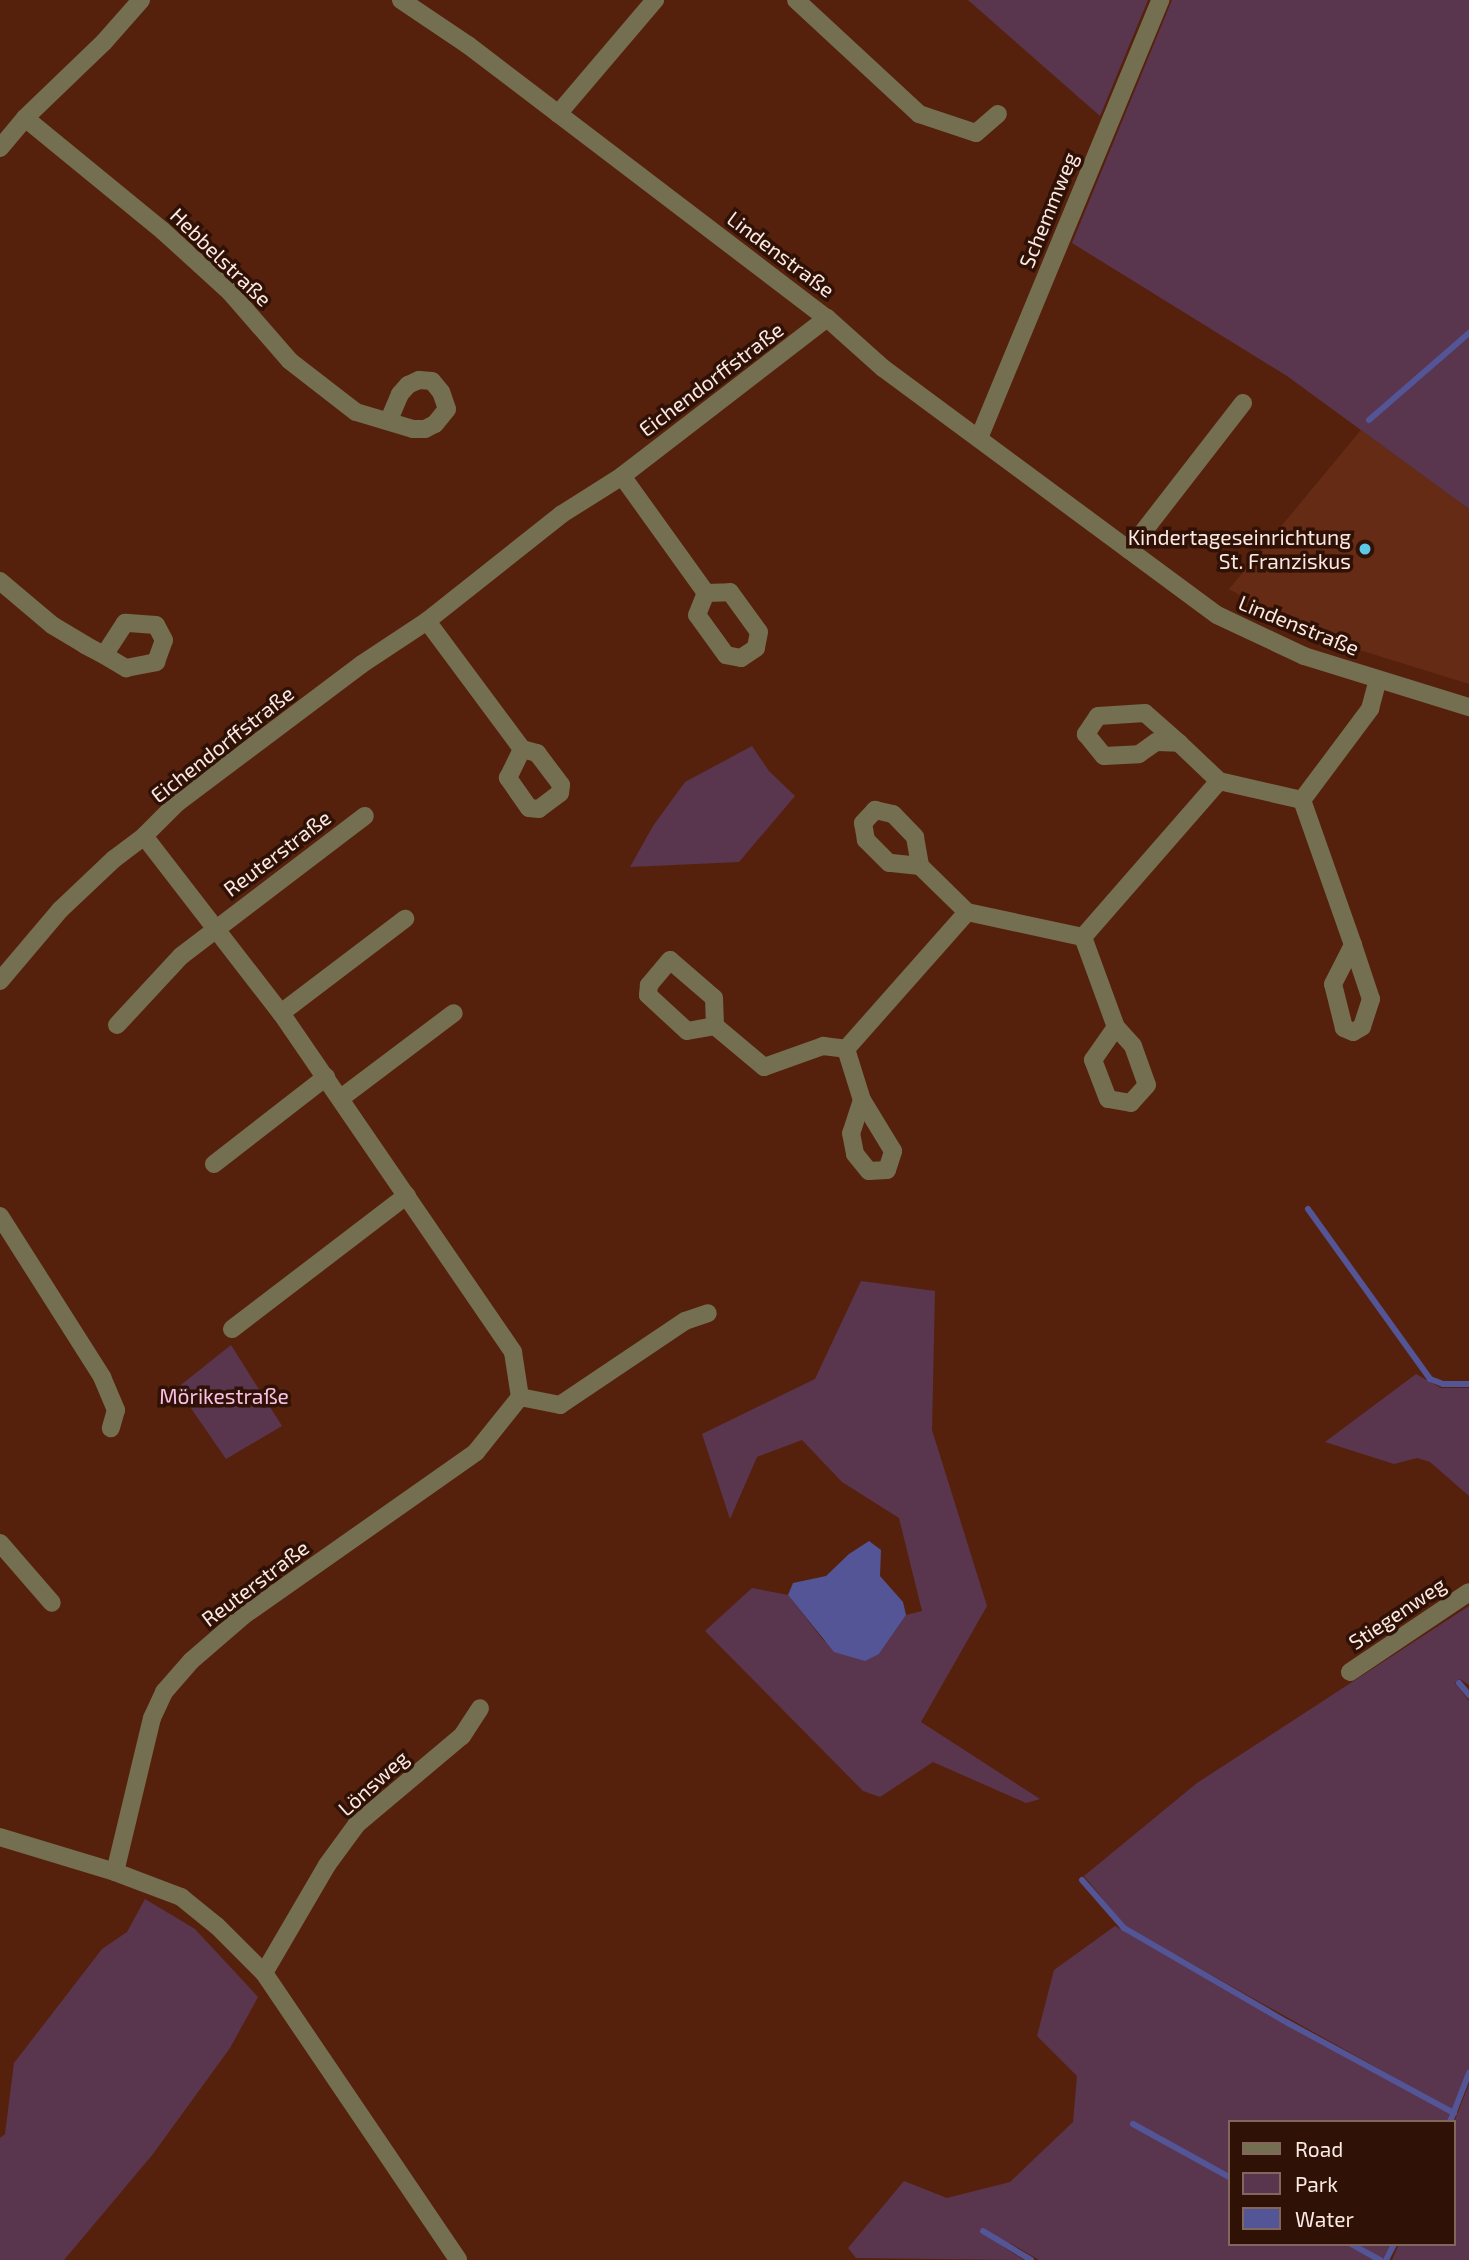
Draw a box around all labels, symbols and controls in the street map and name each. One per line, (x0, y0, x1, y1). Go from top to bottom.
street label: Schemmweg (1013, 148, 1083, 272)
street label: Hebbelstraße (165, 202, 277, 312)
street label: Lindenstraße (722, 205, 840, 303)
street label: Eichendorffstraße (634, 316, 788, 442)
place label: Kindertageseinrichtung St. Franziskus (1128, 524, 1351, 574)
marker: Kindertageseinrichtung St. Franziskus (1357, 541, 1373, 557)
street label: Lindenstraße (1235, 589, 1363, 661)
street label: Eichendorffstraße (146, 680, 298, 808)
street label: Reuterstraße (218, 804, 336, 902)
park label: Mörikestraße (159, 1383, 289, 1409)
street label: Reuterstraße (196, 1534, 314, 1632)
street label: Stiegenweg (1344, 1571, 1450, 1655)
street label: Lönsweg (333, 1745, 413, 1821)
legend (1228, 2120, 1455, 2246)
text: Road (1295, 2136, 1343, 2161)
text: Park (1295, 2171, 1338, 2196)
text: Water (1295, 2206, 1354, 2231)

